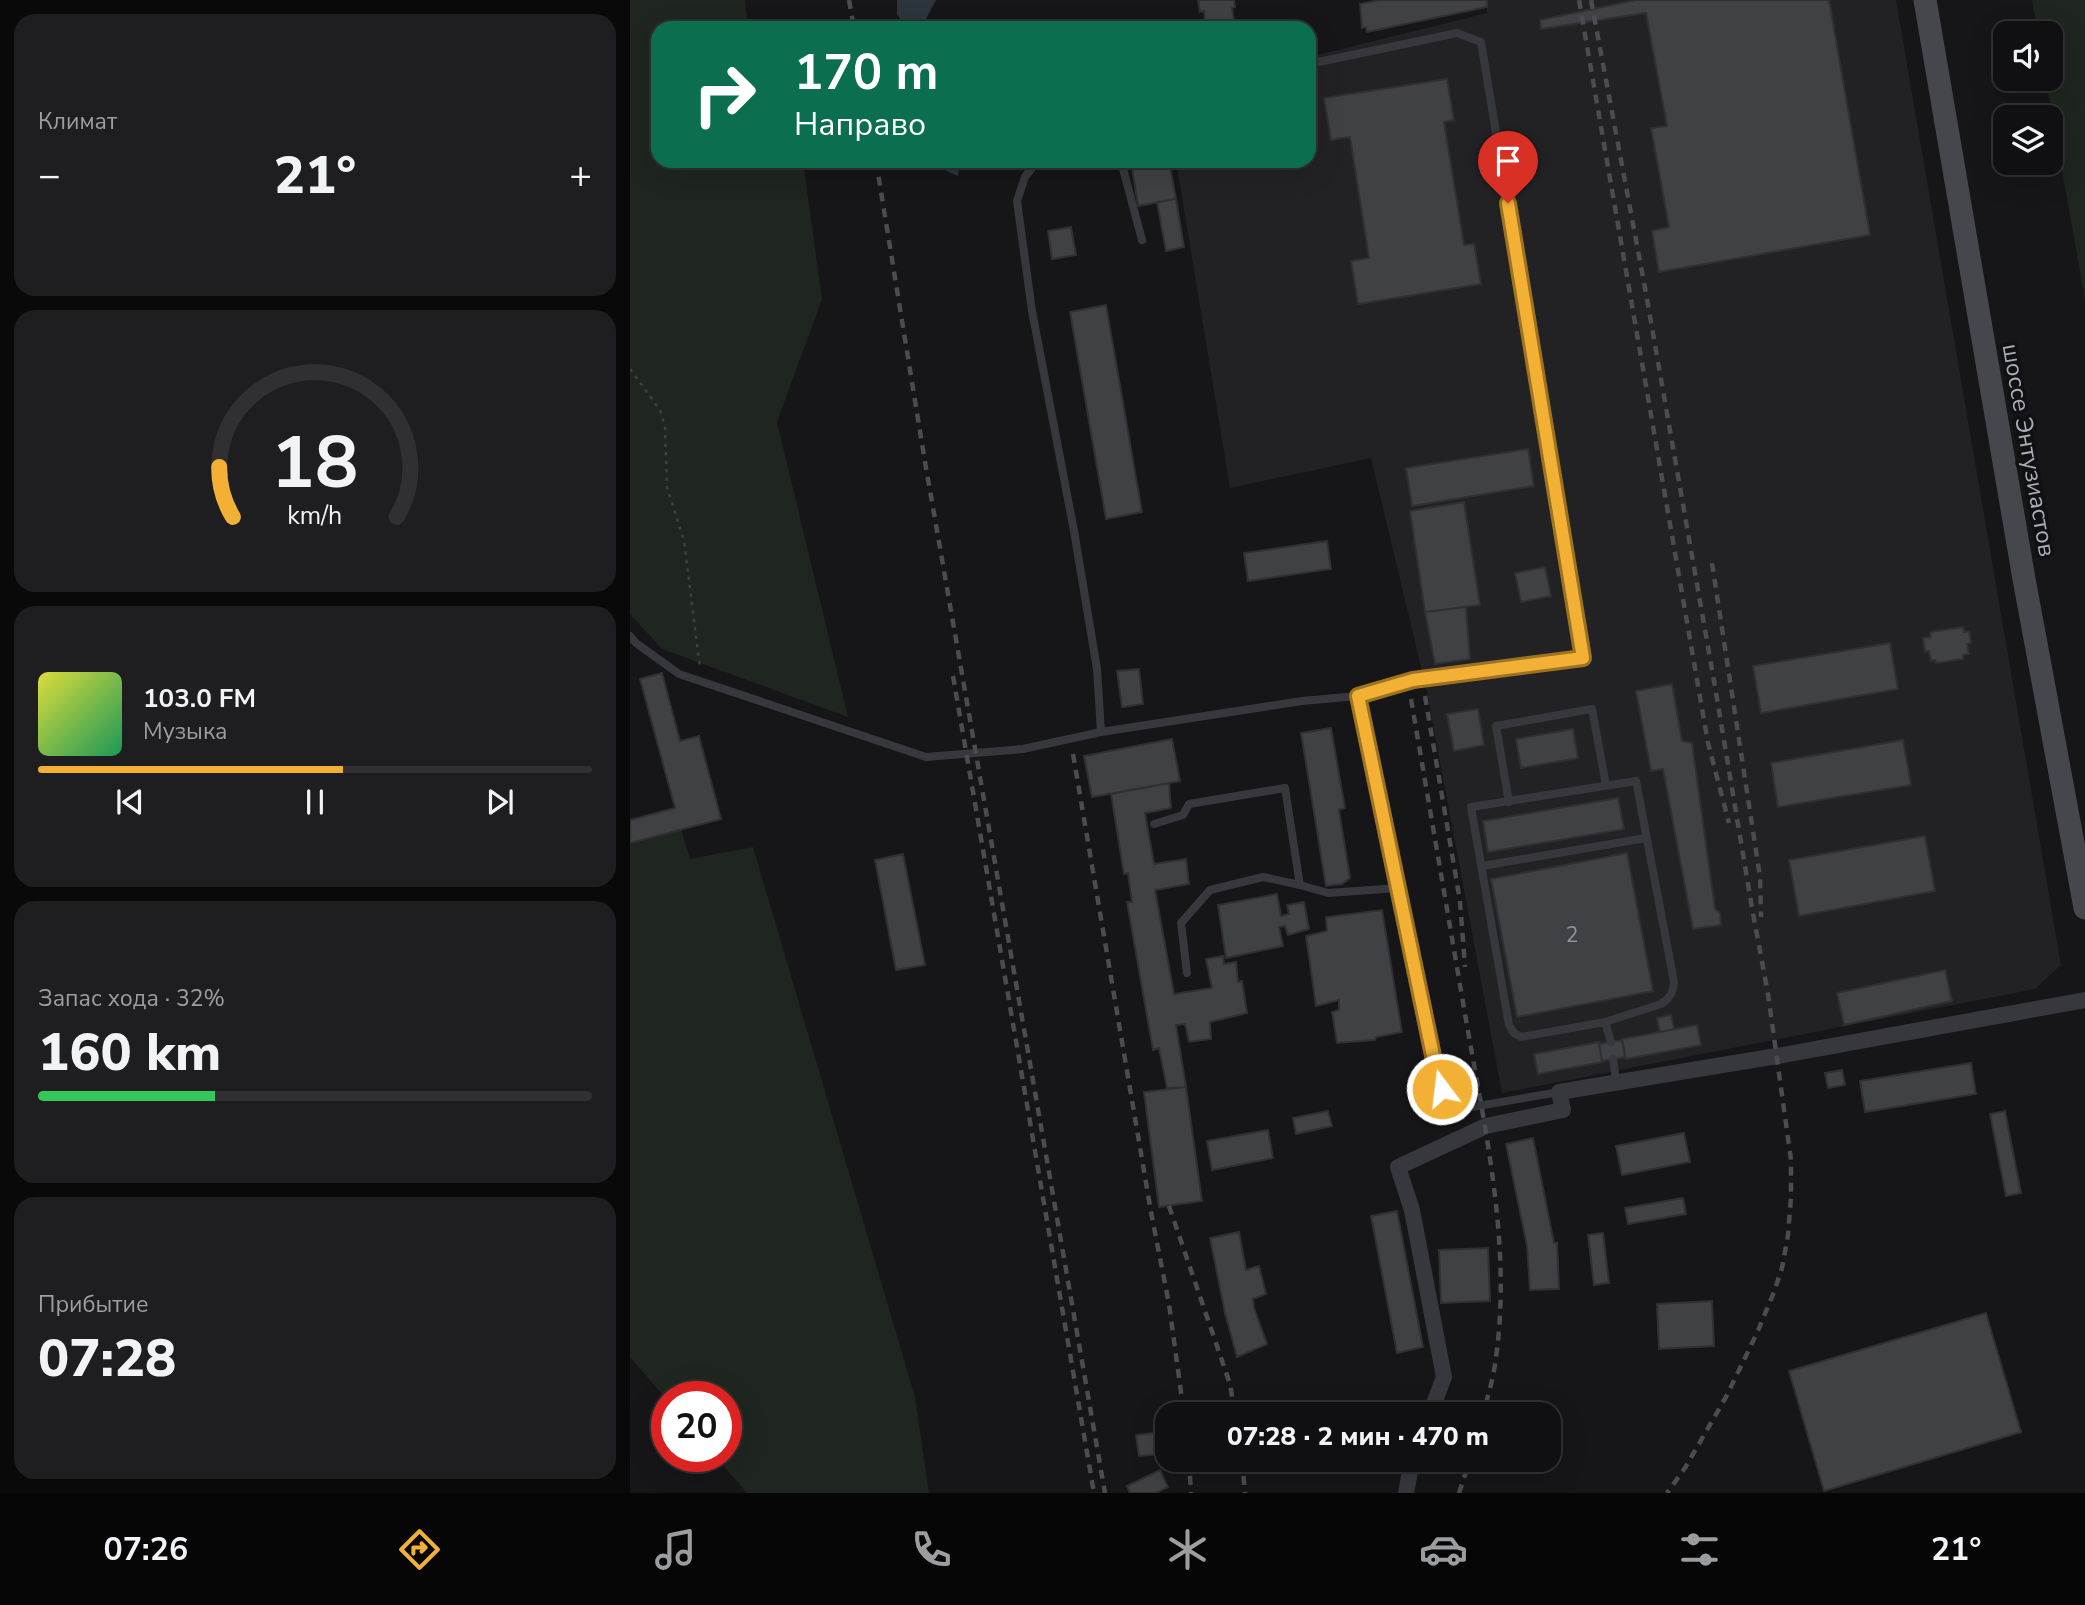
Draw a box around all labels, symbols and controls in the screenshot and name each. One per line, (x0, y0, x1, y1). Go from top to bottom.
map controls (1993, 21, 2063, 175)
button: sound (1993, 21, 2063, 91)
text: 170 m (794, 39, 938, 106)
icon: right (679, 49, 770, 140)
text: Направо (794, 103, 926, 146)
button: layers (1993, 105, 2063, 175)
text: Климат (38, 106, 117, 137)
pin (1478, 131, 1538, 203)
text: 21° (274, 140, 356, 211)
icon: arrive (1489, 142, 1527, 180)
text: − (38, 150, 61, 201)
text: + (569, 150, 592, 201)
street label: шоссе Энтузиастов (1995, 341, 2063, 559)
text: 18 (271, 413, 359, 513)
text: km/h (287, 498, 343, 532)
text: 103.0 FM (143, 681, 256, 716)
text: Музыка (143, 716, 227, 747)
icon: previous (111, 783, 149, 821)
icon: pause (296, 783, 334, 821)
icon: next (481, 783, 519, 821)
house number: 2 (1566, 921, 1578, 949)
text: Запас хода · 32% (38, 983, 225, 1014)
text: 160 km (38, 1017, 221, 1088)
position arrow (1405, 1052, 1479, 1126)
text: Прибытие (38, 1289, 148, 1320)
text: 07:28 (38, 1323, 176, 1394)
speed limit sign: 20 (651, 1381, 742, 1472)
text: 07:28 · 2 мин · 470 m (1227, 1419, 1489, 1454)
icon: directions (395, 1525, 444, 1574)
icon: music (651, 1525, 700, 1574)
icon: phone (907, 1525, 956, 1574)
icon: climate (1163, 1525, 1212, 1574)
icon: car (1419, 1525, 1468, 1574)
icon: filters (1675, 1525, 1724, 1574)
text: 07:26 (103, 1528, 188, 1571)
text: 21° (1931, 1528, 1981, 1571)

